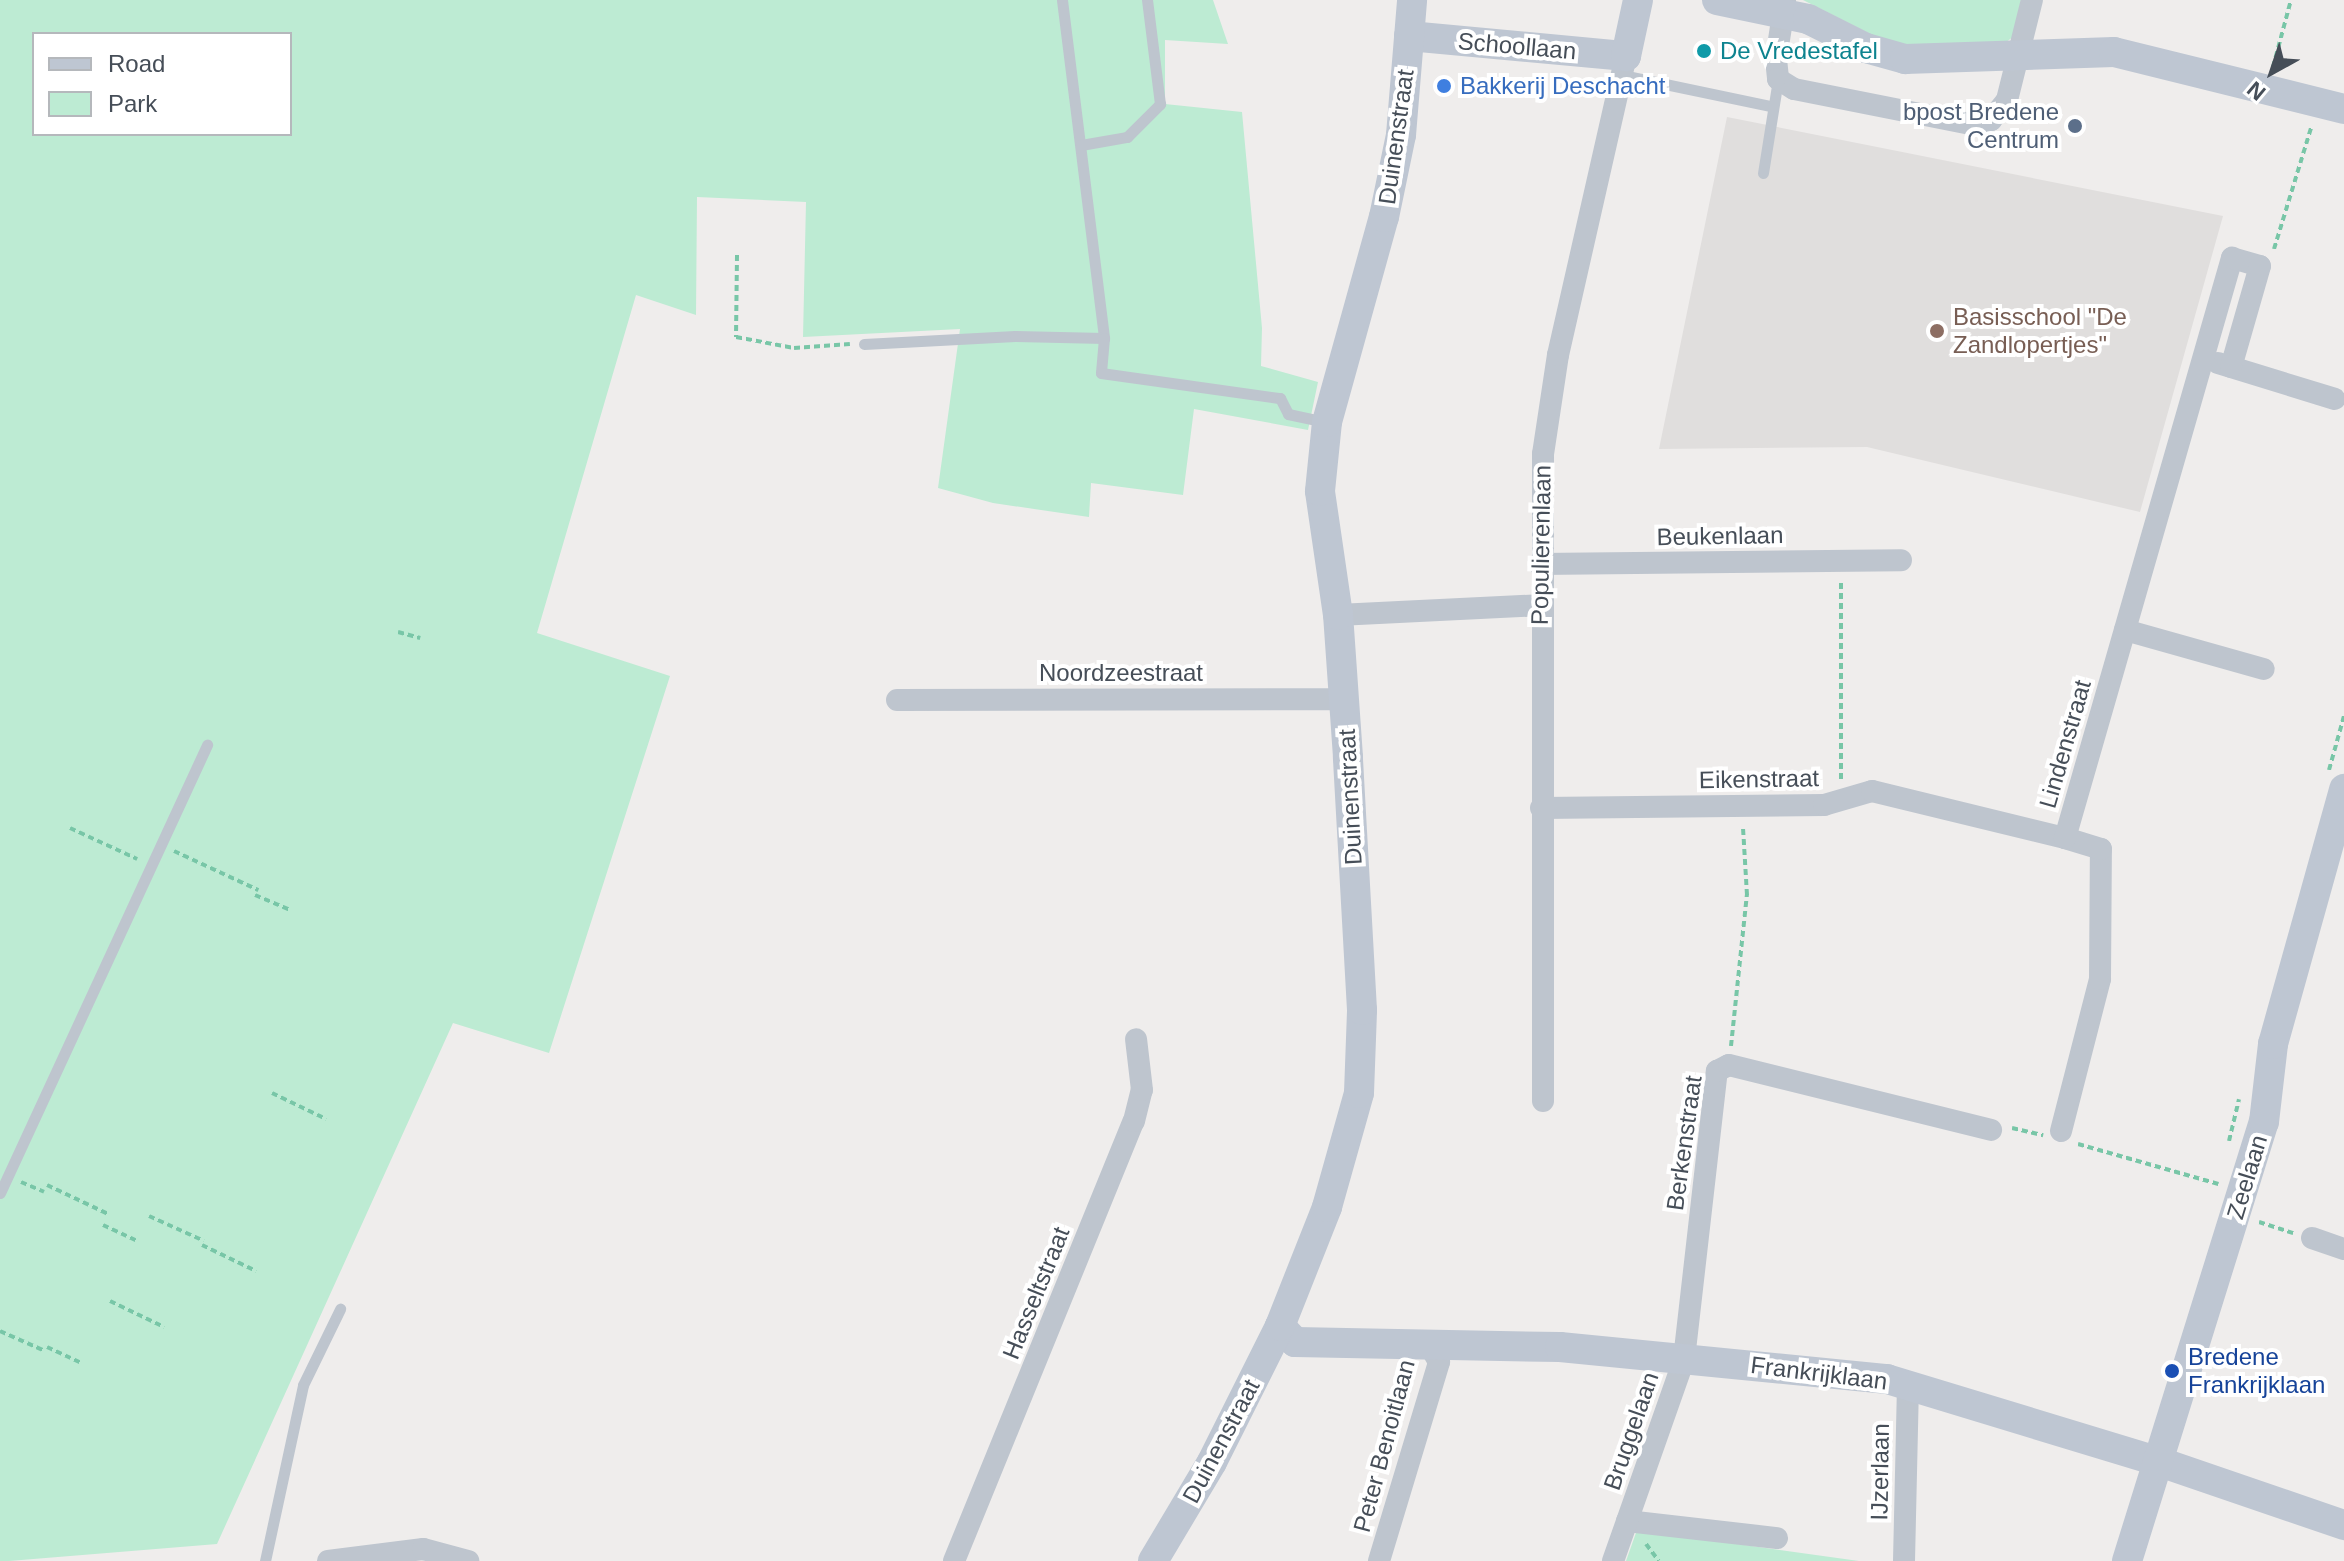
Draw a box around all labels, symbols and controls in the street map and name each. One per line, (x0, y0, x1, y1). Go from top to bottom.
street label: Schoollaan (1457, 26, 1577, 66)
legend (32, 32, 292, 136)
north arrow (2232, 32, 2312, 112)
place label: De Vredestafel (1720, 37, 1878, 65)
marker: De Vredestafel (1695, 42, 1713, 60)
text: Road (108, 50, 165, 77)
street label: Duinenstraat (1372, 68, 1420, 206)
place label: Bakkerij Deschacht (1460, 72, 1665, 100)
text: N (2242, 76, 2270, 105)
marker: Bakkerij Deschacht (1435, 77, 1453, 95)
text: Park (108, 90, 157, 117)
place label: bpost Bredene Centrum (1903, 98, 2059, 154)
marker: bpost Bredene Centrum (2066, 117, 2084, 135)
place label: Basisschool "De Zandlopertjes" (1953, 303, 2127, 359)
marker: Basisschool "De Zandlopertjes" (1928, 322, 1946, 340)
street label: Populierenlaan (1525, 465, 1557, 625)
street label: Beukenlaan (1656, 520, 1784, 552)
street label: Noordzeestraat (1039, 659, 1203, 687)
street label: Lindenstraat (2033, 677, 2097, 811)
street label: Duinenstraat (1332, 728, 1368, 866)
street label: Eikenstraat (1699, 764, 1819, 794)
street label: Berkenstraat (1660, 1074, 1708, 1212)
street label: Zeelaan (2221, 1131, 2273, 1223)
street label: Hasseltstraat (996, 1223, 1076, 1363)
place label: Bredene Frankrijklaan (2188, 1343, 2325, 1399)
street label: Frankrijklaan (1749, 1350, 1889, 1396)
street label: Peter Benoitlaan (1347, 1357, 1421, 1535)
marker: Bredene Frankrijklaan (2163, 1362, 2181, 1380)
street label: Bruggelaan (1597, 1368, 1665, 1494)
street label: Duinenstraat (1176, 1374, 1266, 1508)
street label: IJzerlaan (1865, 1423, 1895, 1521)

